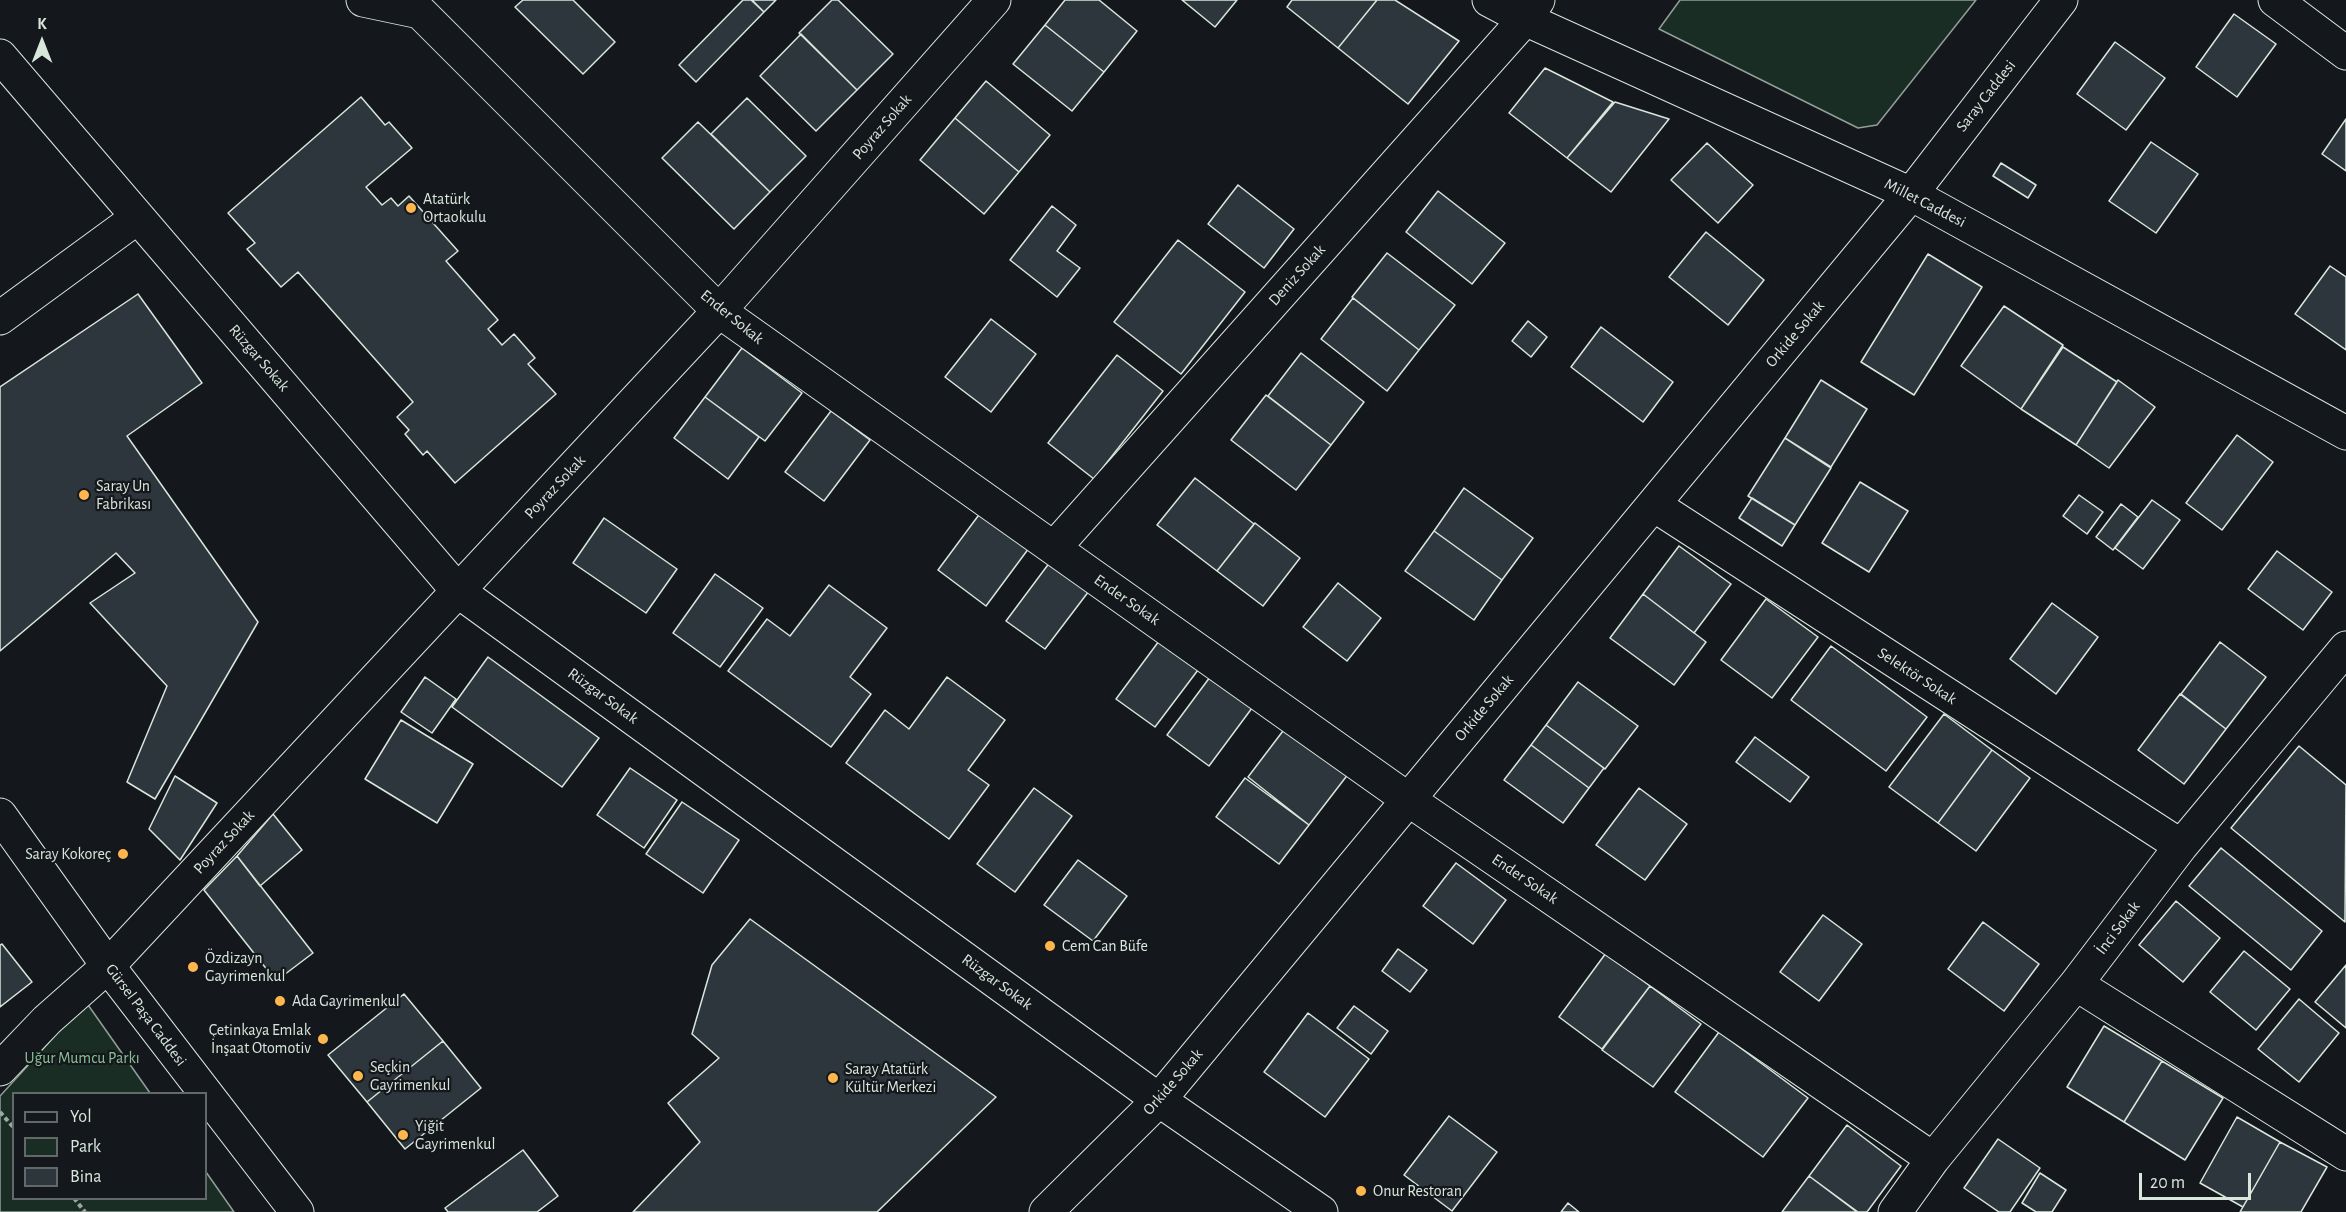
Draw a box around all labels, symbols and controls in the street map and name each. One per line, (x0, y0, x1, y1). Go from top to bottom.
north arrow (12, 12, 72, 72)
text: K (37, 16, 47, 32)
street label: Saray Caddesi (1952, 56, 2020, 136)
street label: Poyraz Sokak (848, 90, 916, 164)
street label: Millet Caddesi (1881, 174, 1969, 232)
place label: Atatürk Ortaokulu (423, 189, 486, 227)
marker: Atatürk Ortaokulu (404, 201, 418, 215)
street label: Deniz Sokak (1264, 240, 1330, 310)
street label: Ender Sokak (696, 286, 768, 348)
street label: Orkide Sokak (1761, 297, 1829, 371)
street label: Rüzgar Sokak (225, 320, 293, 396)
street label: Poyraz Sokak (521, 451, 589, 523)
place label: Saray Un Fabrikası (96, 476, 151, 514)
marker: Saray Un Fabrikası (77, 488, 91, 502)
street label: Ender Sokak (1090, 570, 1164, 630)
street label: Selektör Sokak (1874, 643, 1960, 709)
street label: Rüzgar Sokak (564, 664, 642, 728)
street label: Orkide Sokak (1450, 671, 1518, 745)
street label: Poyraz Sokak (190, 806, 258, 878)
place label: Saray Kokoreç (25, 844, 111, 864)
marker: Saray Kokoreç (116, 847, 130, 861)
street label: Ender Sokak (1488, 850, 1562, 908)
street label: İnci Sokak (2092, 898, 2144, 958)
place label: Cem Can Büfe (1062, 936, 1148, 956)
marker: Cem Can Büfe (1043, 939, 1057, 953)
place label: Özdizayn Gayrimenkul (205, 948, 285, 986)
street label: Rüzgar Sokak (958, 950, 1036, 1014)
street label: Gürsel Paşa Caddesi (101, 960, 191, 1070)
marker: Özdizayn Gayrimenkul (186, 960, 200, 974)
place label: Ada Gayrimenkul (292, 991, 400, 1011)
marker: Ada Gayrimenkul (273, 994, 287, 1008)
place label: Çetinkaya Emlak İnşaat Otomotiv (209, 1020, 311, 1058)
marker: Çetinkaya Emlak İnşaat Otomotiv (316, 1032, 330, 1046)
street label: Orkide Sokak (1139, 1045, 1207, 1119)
park label: Uğur Mumcu Parkı (24, 1048, 140, 1068)
place label: Seçkin Gayrimenkul (370, 1057, 450, 1095)
place label: Saray Atatürk Kültür Merkezi (845, 1059, 936, 1097)
marker: Seçkin Gayrimenkul (351, 1069, 365, 1083)
marker: Saray Atatürk Kültür Merkezi (826, 1071, 840, 1085)
legend (12, 1092, 207, 1200)
text: Yol (70, 1108, 92, 1126)
place label: Yiğit Gayrimenkul (415, 1116, 495, 1154)
marker: Yiğit Gayrimenkul (396, 1128, 410, 1142)
text: Park (70, 1138, 101, 1156)
scale bar (2142, 1161, 2254, 1199)
text: Bina (70, 1168, 102, 1186)
text: 20 m (2150, 1174, 2185, 1192)
place label: Onur Restoran (1373, 1181, 1462, 1201)
marker: Onur Restoran (1354, 1184, 1368, 1198)

